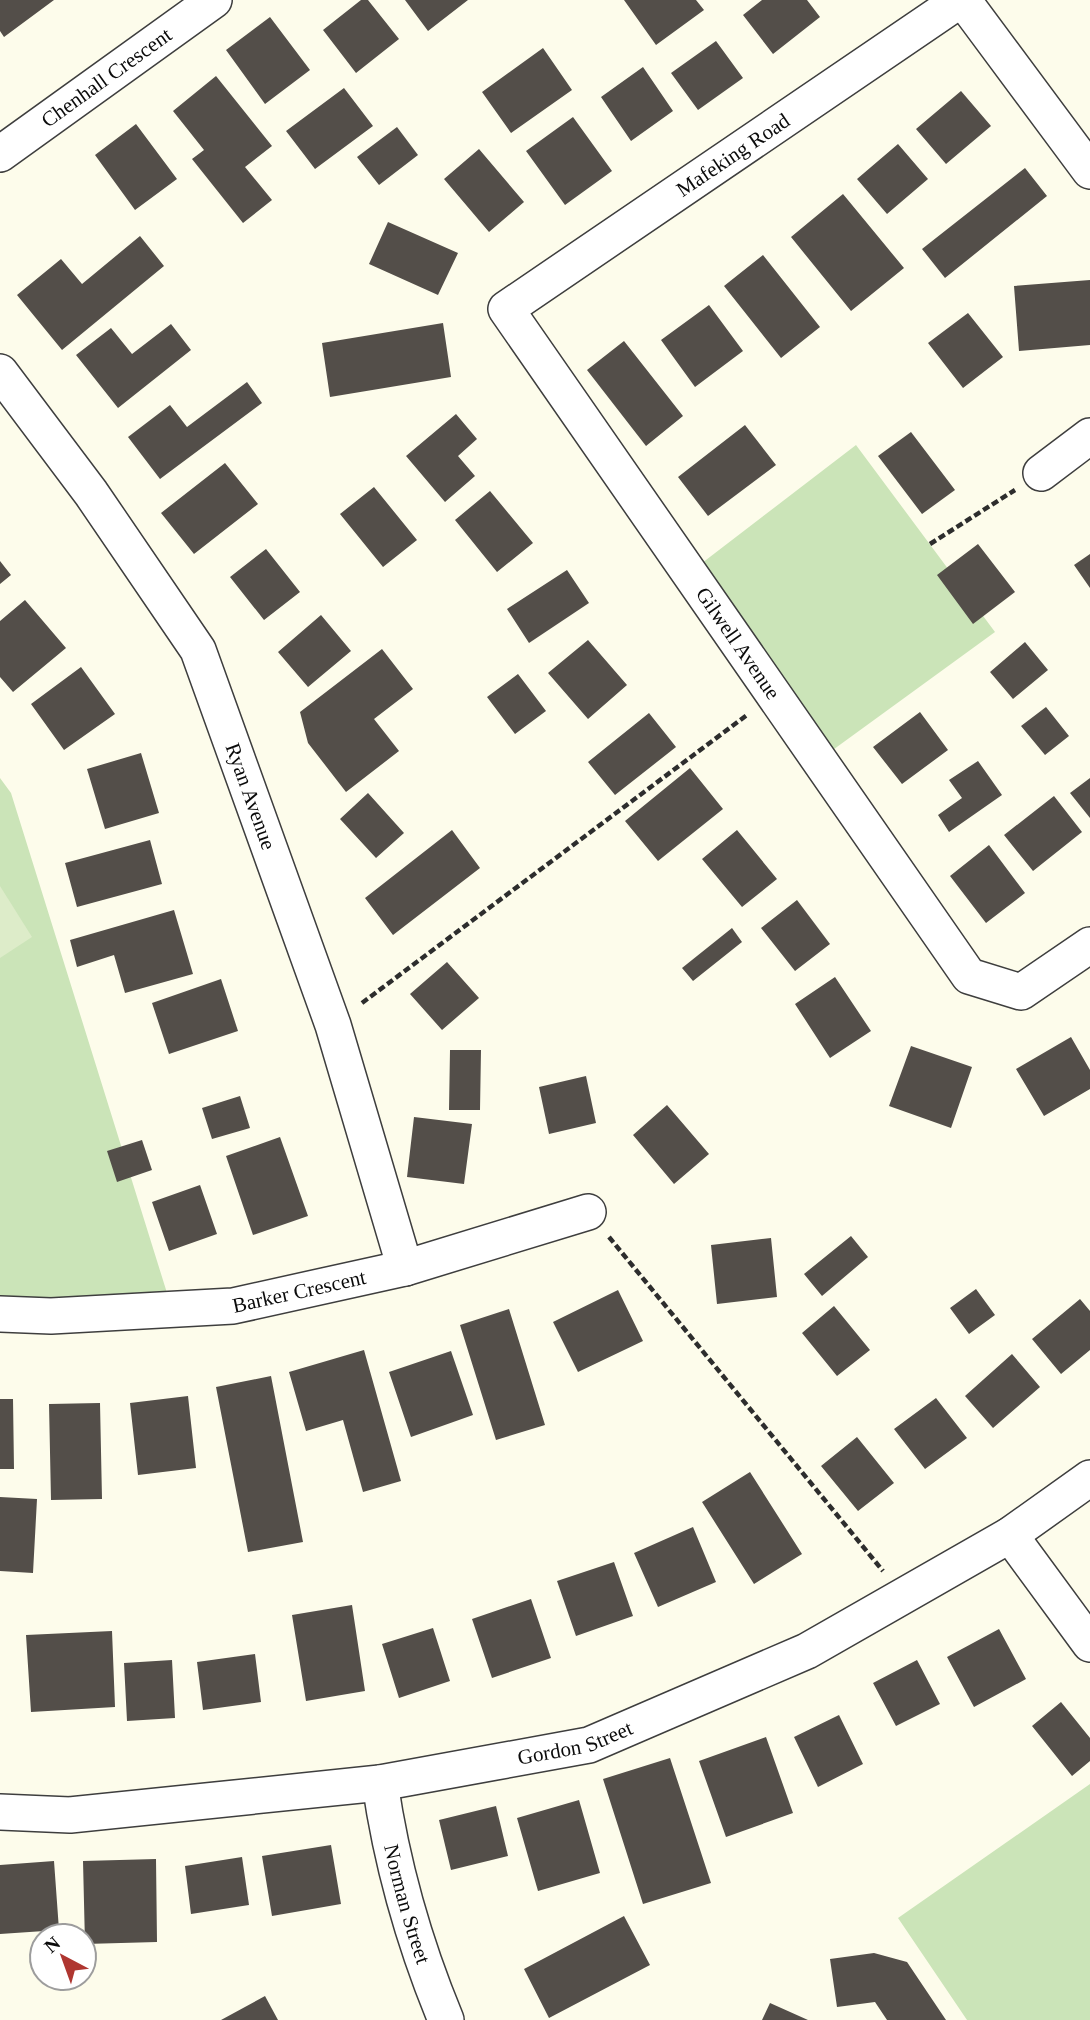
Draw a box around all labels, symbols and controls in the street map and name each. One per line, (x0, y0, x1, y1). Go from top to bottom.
street label: Chenhall Crescent (37, 22, 176, 132)
street label: Mafeking Road (672, 108, 795, 202)
street label: Gilwell Avenue (691, 583, 785, 704)
street label: Ryan Avenue (221, 740, 281, 853)
street label: Barker Crescent (230, 1265, 368, 1318)
street label: Gordon Street (516, 1716, 636, 1770)
street label: Norman Street (379, 1842, 436, 1967)
north arrow (28, 1922, 98, 1992)
text: N (40, 1932, 64, 1957)

